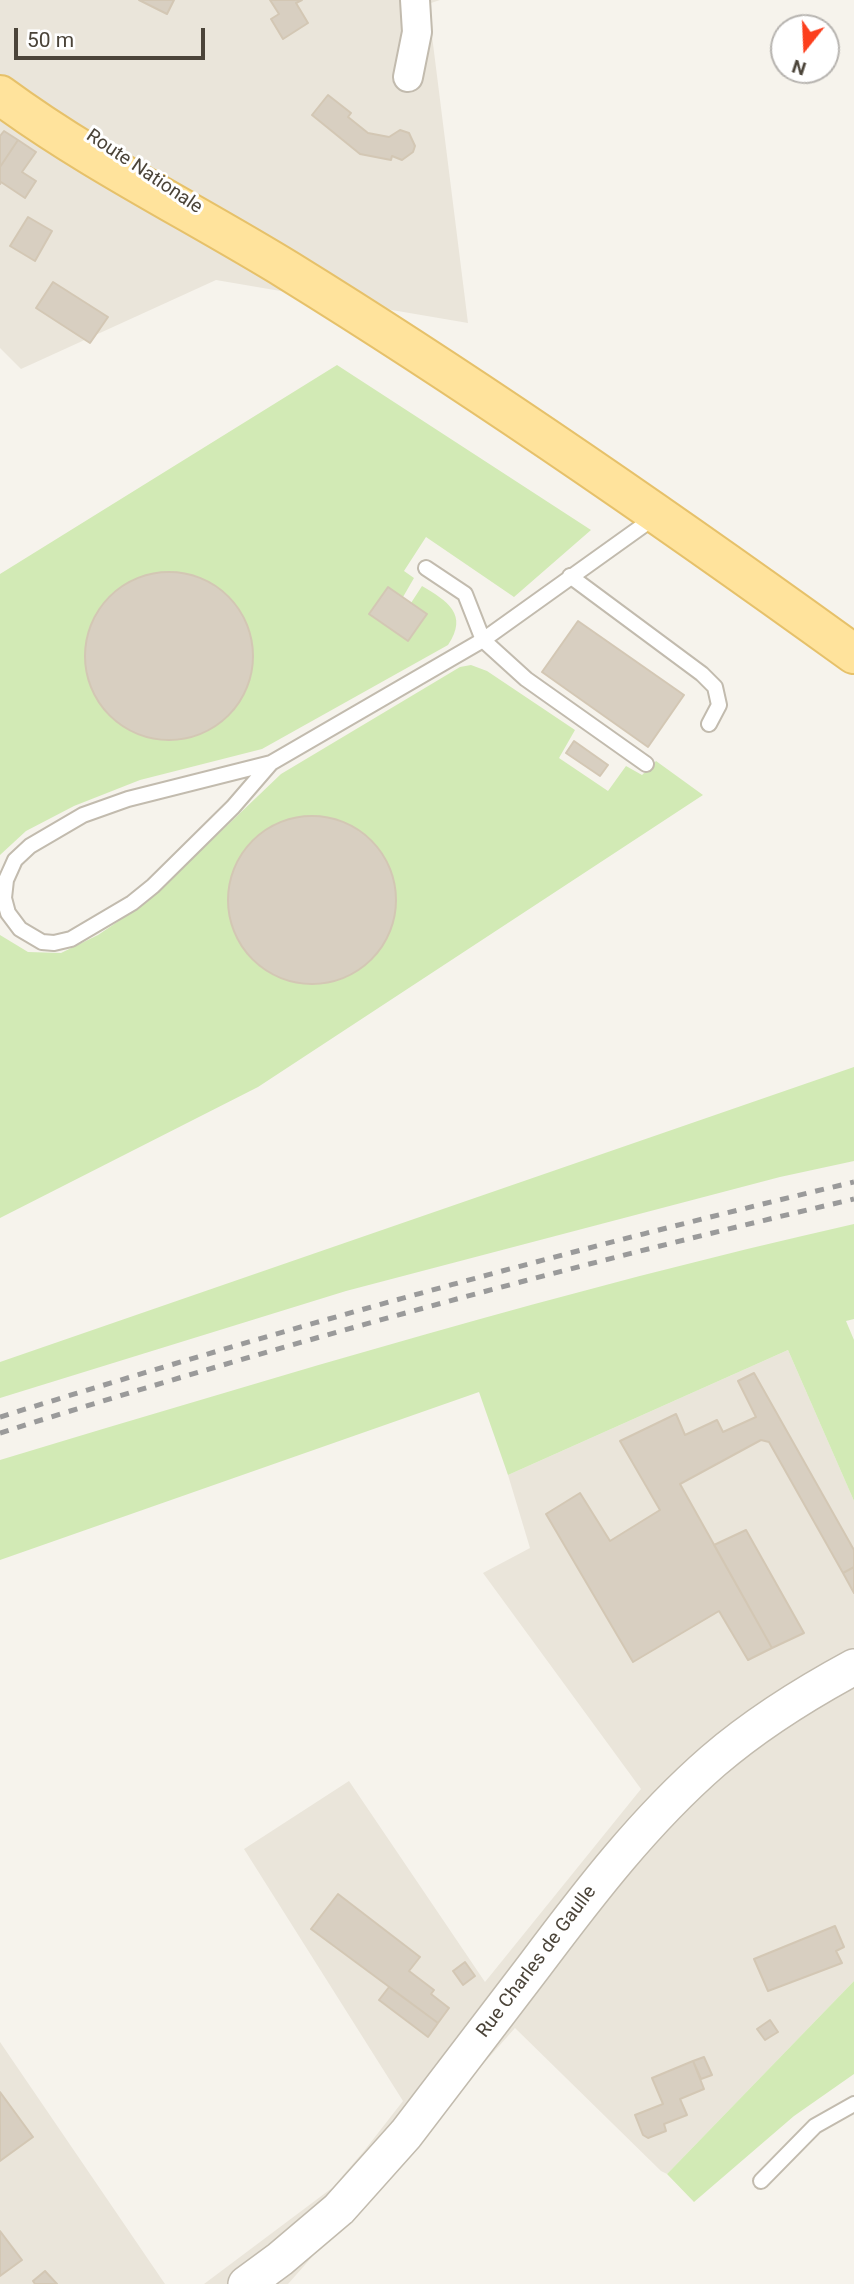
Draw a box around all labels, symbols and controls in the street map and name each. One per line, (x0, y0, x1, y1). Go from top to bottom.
scale bar (18, 14, 208, 58)
north arrow (770, 14, 840, 84)
text: 50 m (27, 28, 74, 52)
text: N (789, 55, 809, 81)
street label: Route Nationale (82, 125, 206, 219)
street label: Rue Charles de Gaulle (472, 1882, 602, 2042)

